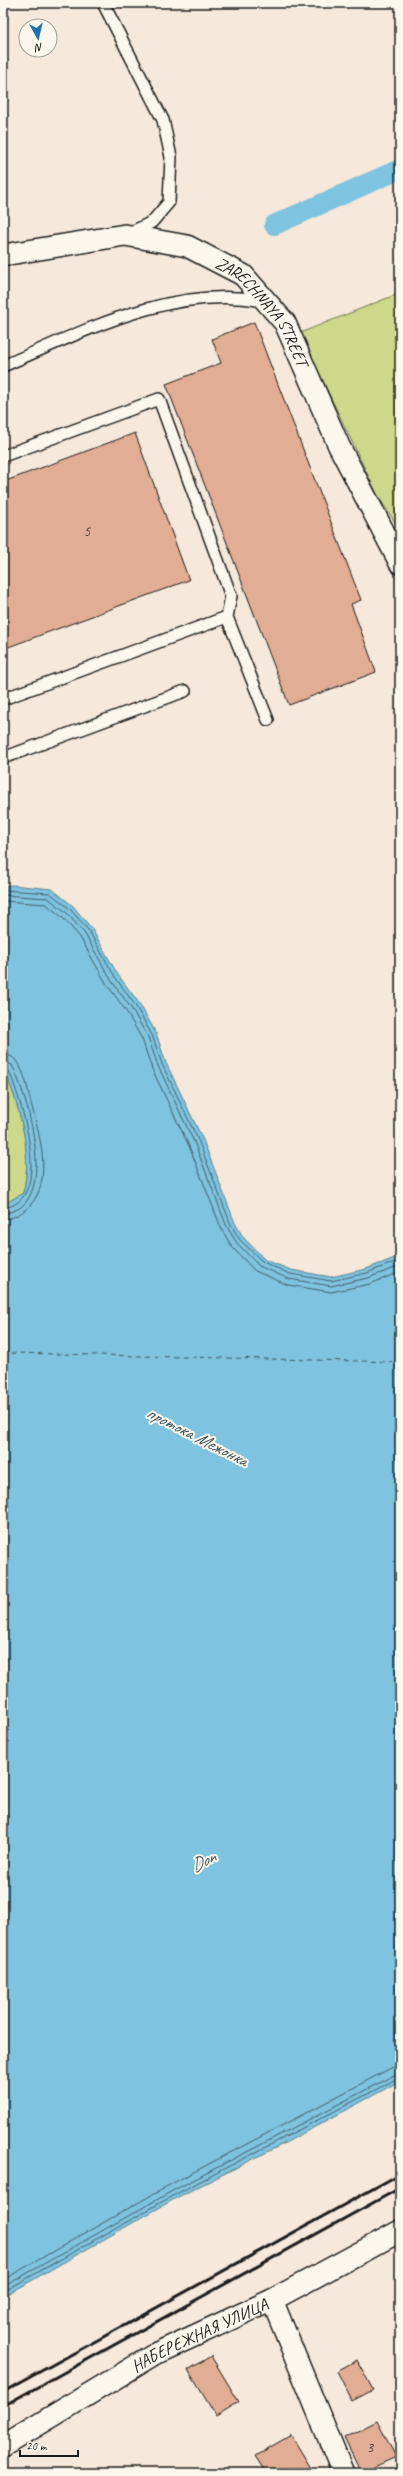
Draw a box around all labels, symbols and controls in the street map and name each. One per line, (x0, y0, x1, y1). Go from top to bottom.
north arrow (18, 18, 58, 58)
text: N (33, 40, 44, 56)
street label: ZARECHNAYA STREET (212, 252, 314, 372)
house number: 5 (84, 522, 92, 541)
water label: протока Межонка (143, 1401, 254, 1472)
water label: Don (187, 1845, 221, 1876)
street label: НАБЕРЕЖНАЯ УЛИЦА (127, 2293, 271, 2377)
scale bar (20, 2432, 78, 2458)
text: 20 m (26, 2438, 48, 2454)
house number: 3 (367, 2438, 375, 2457)

